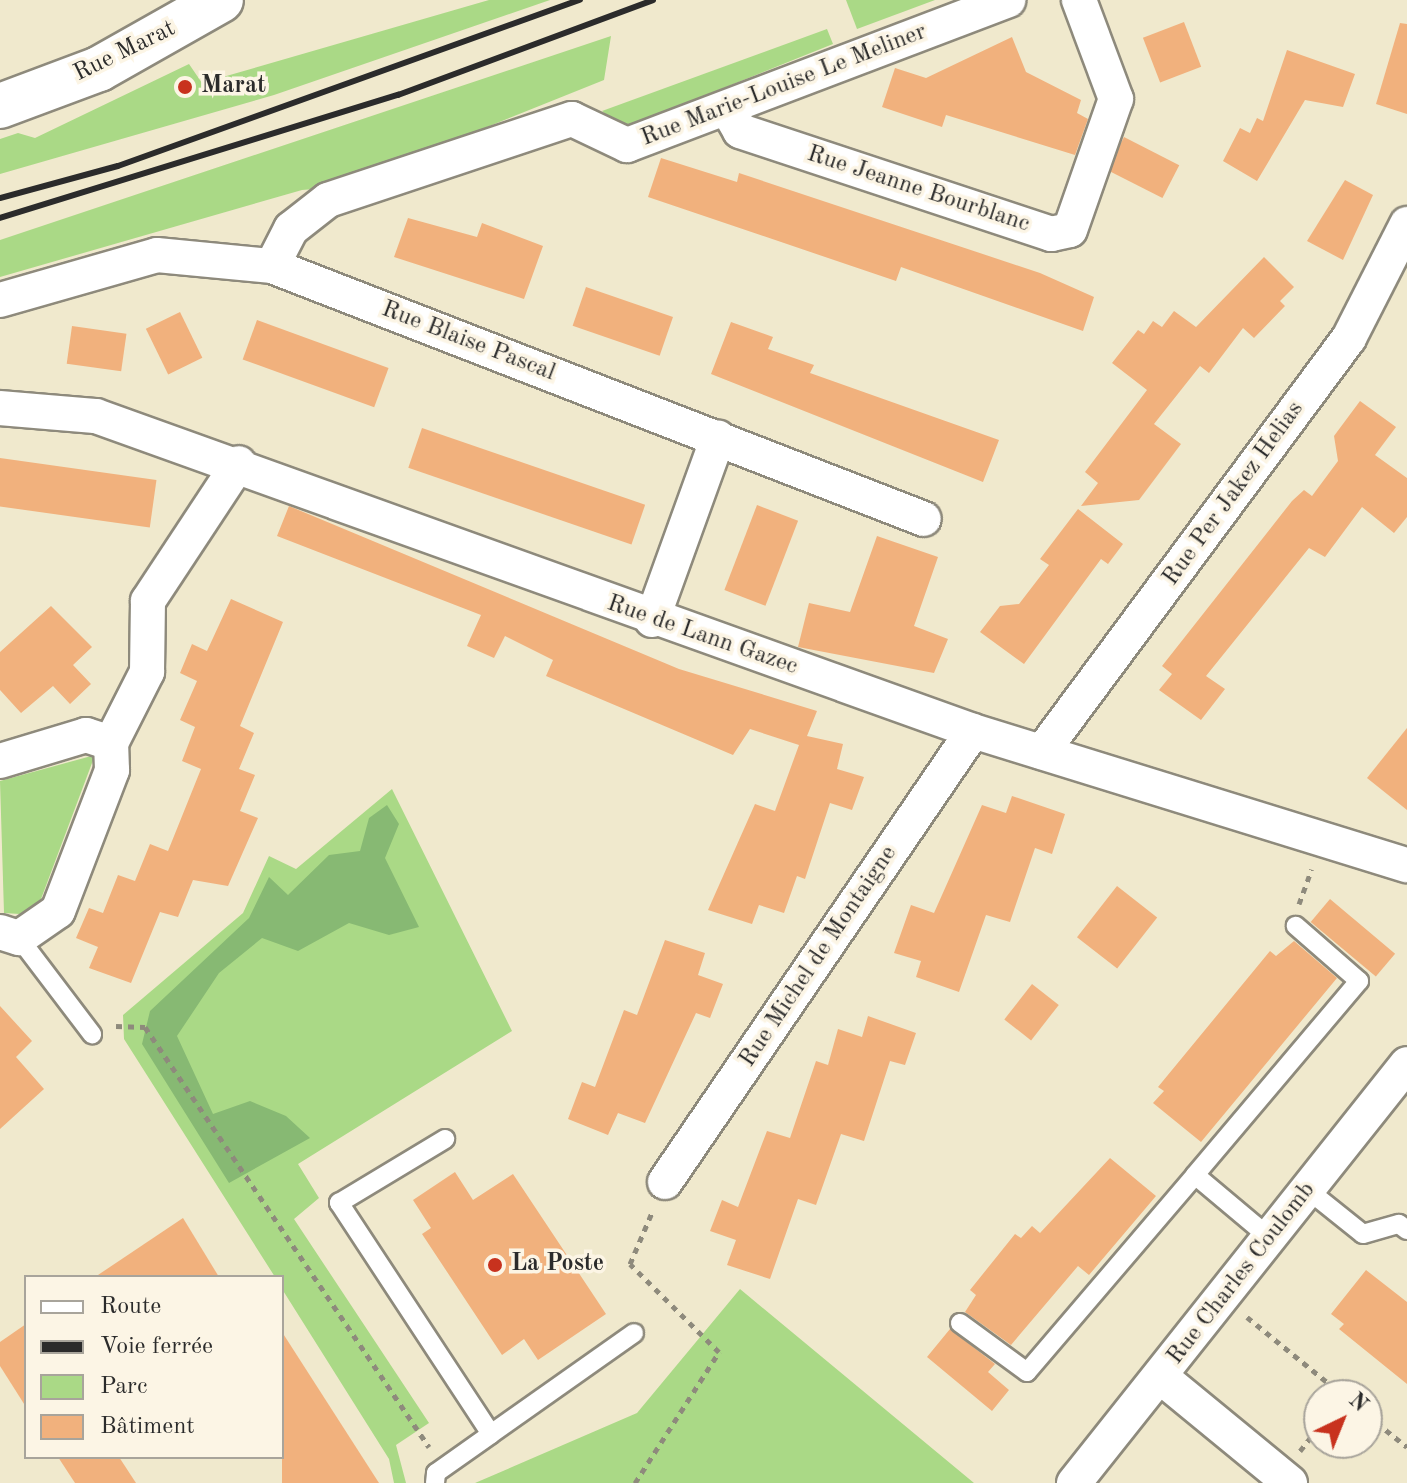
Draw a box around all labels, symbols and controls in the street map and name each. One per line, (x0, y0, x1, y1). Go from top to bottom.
street label: Rue Marat (69, 15, 181, 89)
street label: Rue Marie-Louise Le Meliner (637, 18, 931, 154)
place label: Marat (201, 73, 266, 101)
marker: Marat (176, 78, 194, 96)
street label: Rue Jeanne Bourblanc (803, 140, 1033, 240)
street label: Rue Blaise Pascal (377, 296, 559, 388)
street label: Rue Per Jakez Helias (1157, 396, 1311, 592)
street label: Rue de Lann Gazec (603, 590, 801, 682)
street label: Rue Michel de Montaigne (734, 841, 904, 1073)
street label: Rue Charles Coulomb (1162, 1177, 1322, 1371)
place label: La Poste (511, 1251, 604, 1279)
marker: La Poste (486, 1256, 504, 1274)
legend (24, 1275, 284, 1459)
text: Route (100, 1295, 161, 1319)
text: Voie ferrée (100, 1335, 213, 1359)
text: Parc (100, 1375, 147, 1399)
north arrow (1303, 1379, 1383, 1459)
text: N (1344, 1389, 1372, 1417)
text: Bâtiment (100, 1415, 195, 1439)

